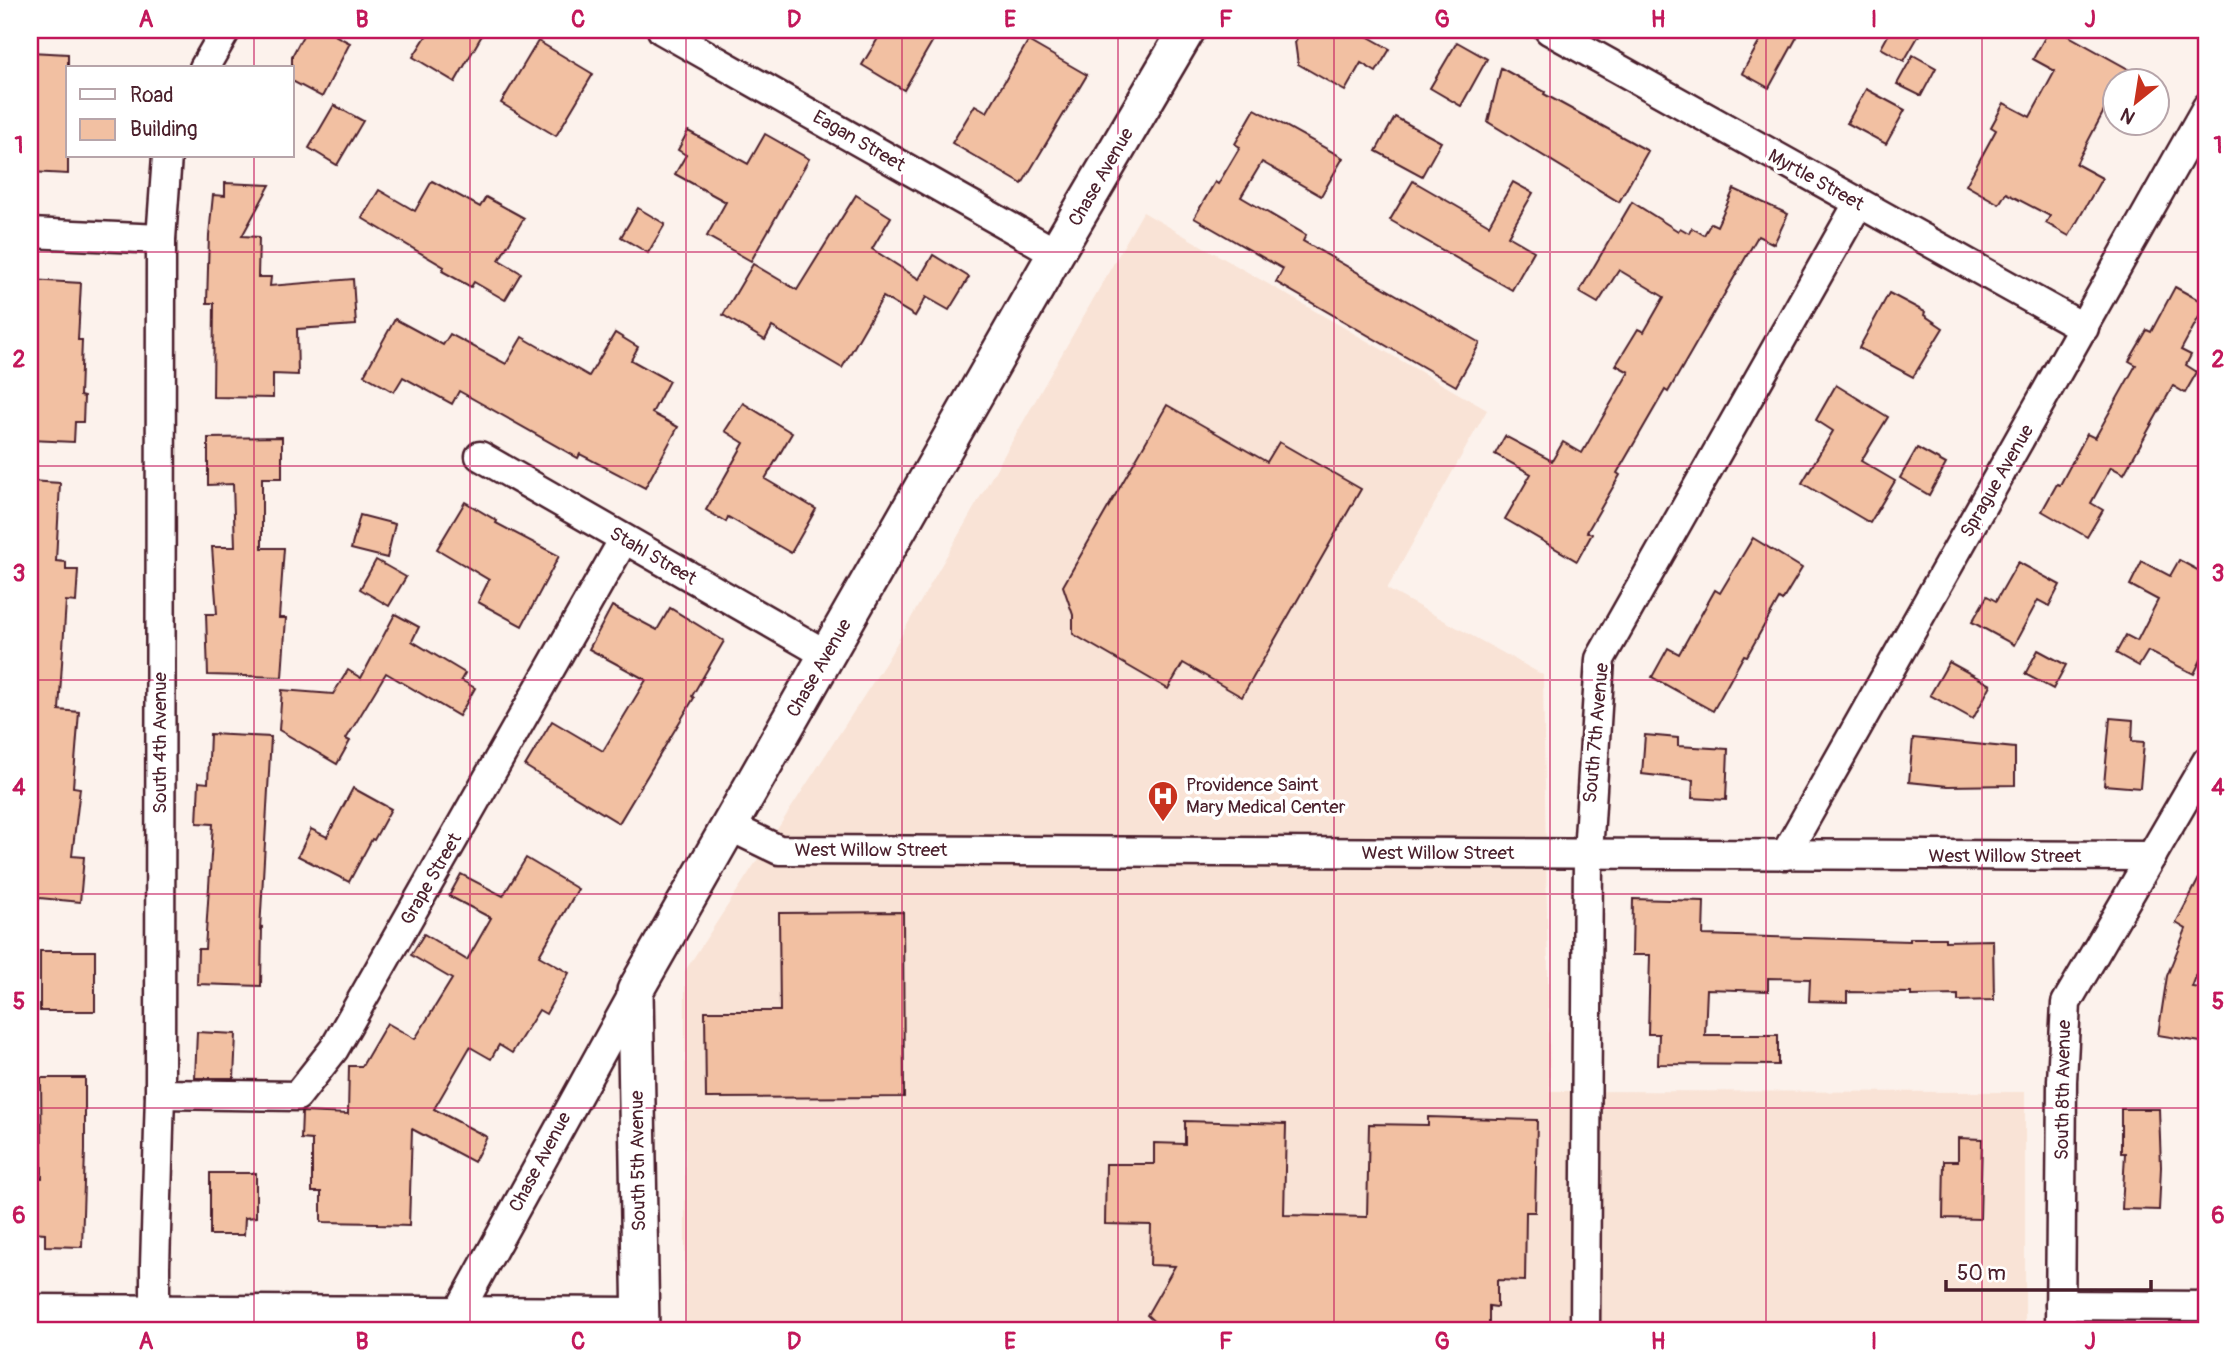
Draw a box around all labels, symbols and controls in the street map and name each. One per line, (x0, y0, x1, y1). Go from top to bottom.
text: A (139, 5, 154, 34)
text: B (355, 5, 369, 34)
text: C (571, 5, 585, 34)
text: D (787, 5, 801, 34)
text: E (1004, 5, 1016, 34)
text: F (1219, 5, 1233, 34)
text: G (1434, 5, 1450, 34)
text: H (1651, 5, 1665, 34)
text: I (1871, 5, 1877, 34)
text: J (2084, 5, 2096, 34)
legend (66, 66, 294, 158)
north arrow (2100, 66, 2170, 136)
text: Road (130, 82, 174, 109)
text: N (2116, 102, 2140, 129)
street label: Eagan Street (808, 105, 910, 177)
text: Building (130, 116, 197, 143)
street label: Chase Avenue (1063, 123, 1139, 231)
text: 1 (15, 131, 24, 160)
text: 1 (2214, 131, 2223, 160)
street label: Myrtle Street (1764, 144, 1868, 216)
text: 2 (13, 345, 26, 374)
text: 2 (2212, 345, 2225, 374)
street label: Sprague Avenue (1955, 420, 2039, 542)
street label: Stahl Street (605, 521, 701, 591)
text: 3 (13, 559, 25, 588)
text: 3 (2212, 559, 2224, 588)
street label: Chase Avenue (781, 614, 857, 722)
street label: South 7th Avenue (1578, 661, 1614, 804)
street label: South 4th Avenue (148, 672, 172, 814)
text: 4 (12, 773, 26, 802)
place label: Providence Saint Mary Medical Center (1186, 773, 1346, 819)
text: 4 (2211, 773, 2225, 802)
hospital icon: Providence Saint Mary Medical Center (1146, 779, 1180, 823)
street label: Grape Street (395, 828, 467, 929)
street label: West Willow Street (794, 838, 948, 862)
street label: West Willow Street (1361, 841, 1515, 865)
street label: West Willow Street (1928, 844, 2082, 868)
text: 5 (13, 987, 25, 1016)
text: 5 (2212, 987, 2224, 1016)
street label: South 8th Avenue (2050, 1019, 2076, 1160)
street label: South 5th Avenue (625, 1090, 651, 1232)
street label: Chase Avenue (504, 1107, 577, 1216)
text: 6 (12, 1201, 26, 1230)
text: 6 (2211, 1201, 2225, 1230)
scale bar (1946, 1248, 2151, 1292)
text: 50 m (1957, 1260, 2006, 1287)
text: A (139, 1327, 154, 1356)
text: B (355, 1327, 369, 1356)
text: C (571, 1327, 585, 1356)
text: D (787, 1327, 801, 1356)
text: E (1004, 1327, 1016, 1356)
text: F (1219, 1327, 1233, 1356)
text: G (1434, 1327, 1450, 1356)
text: H (1651, 1327, 1665, 1356)
text: I (1871, 1327, 1877, 1356)
text: J (2084, 1327, 2096, 1356)

